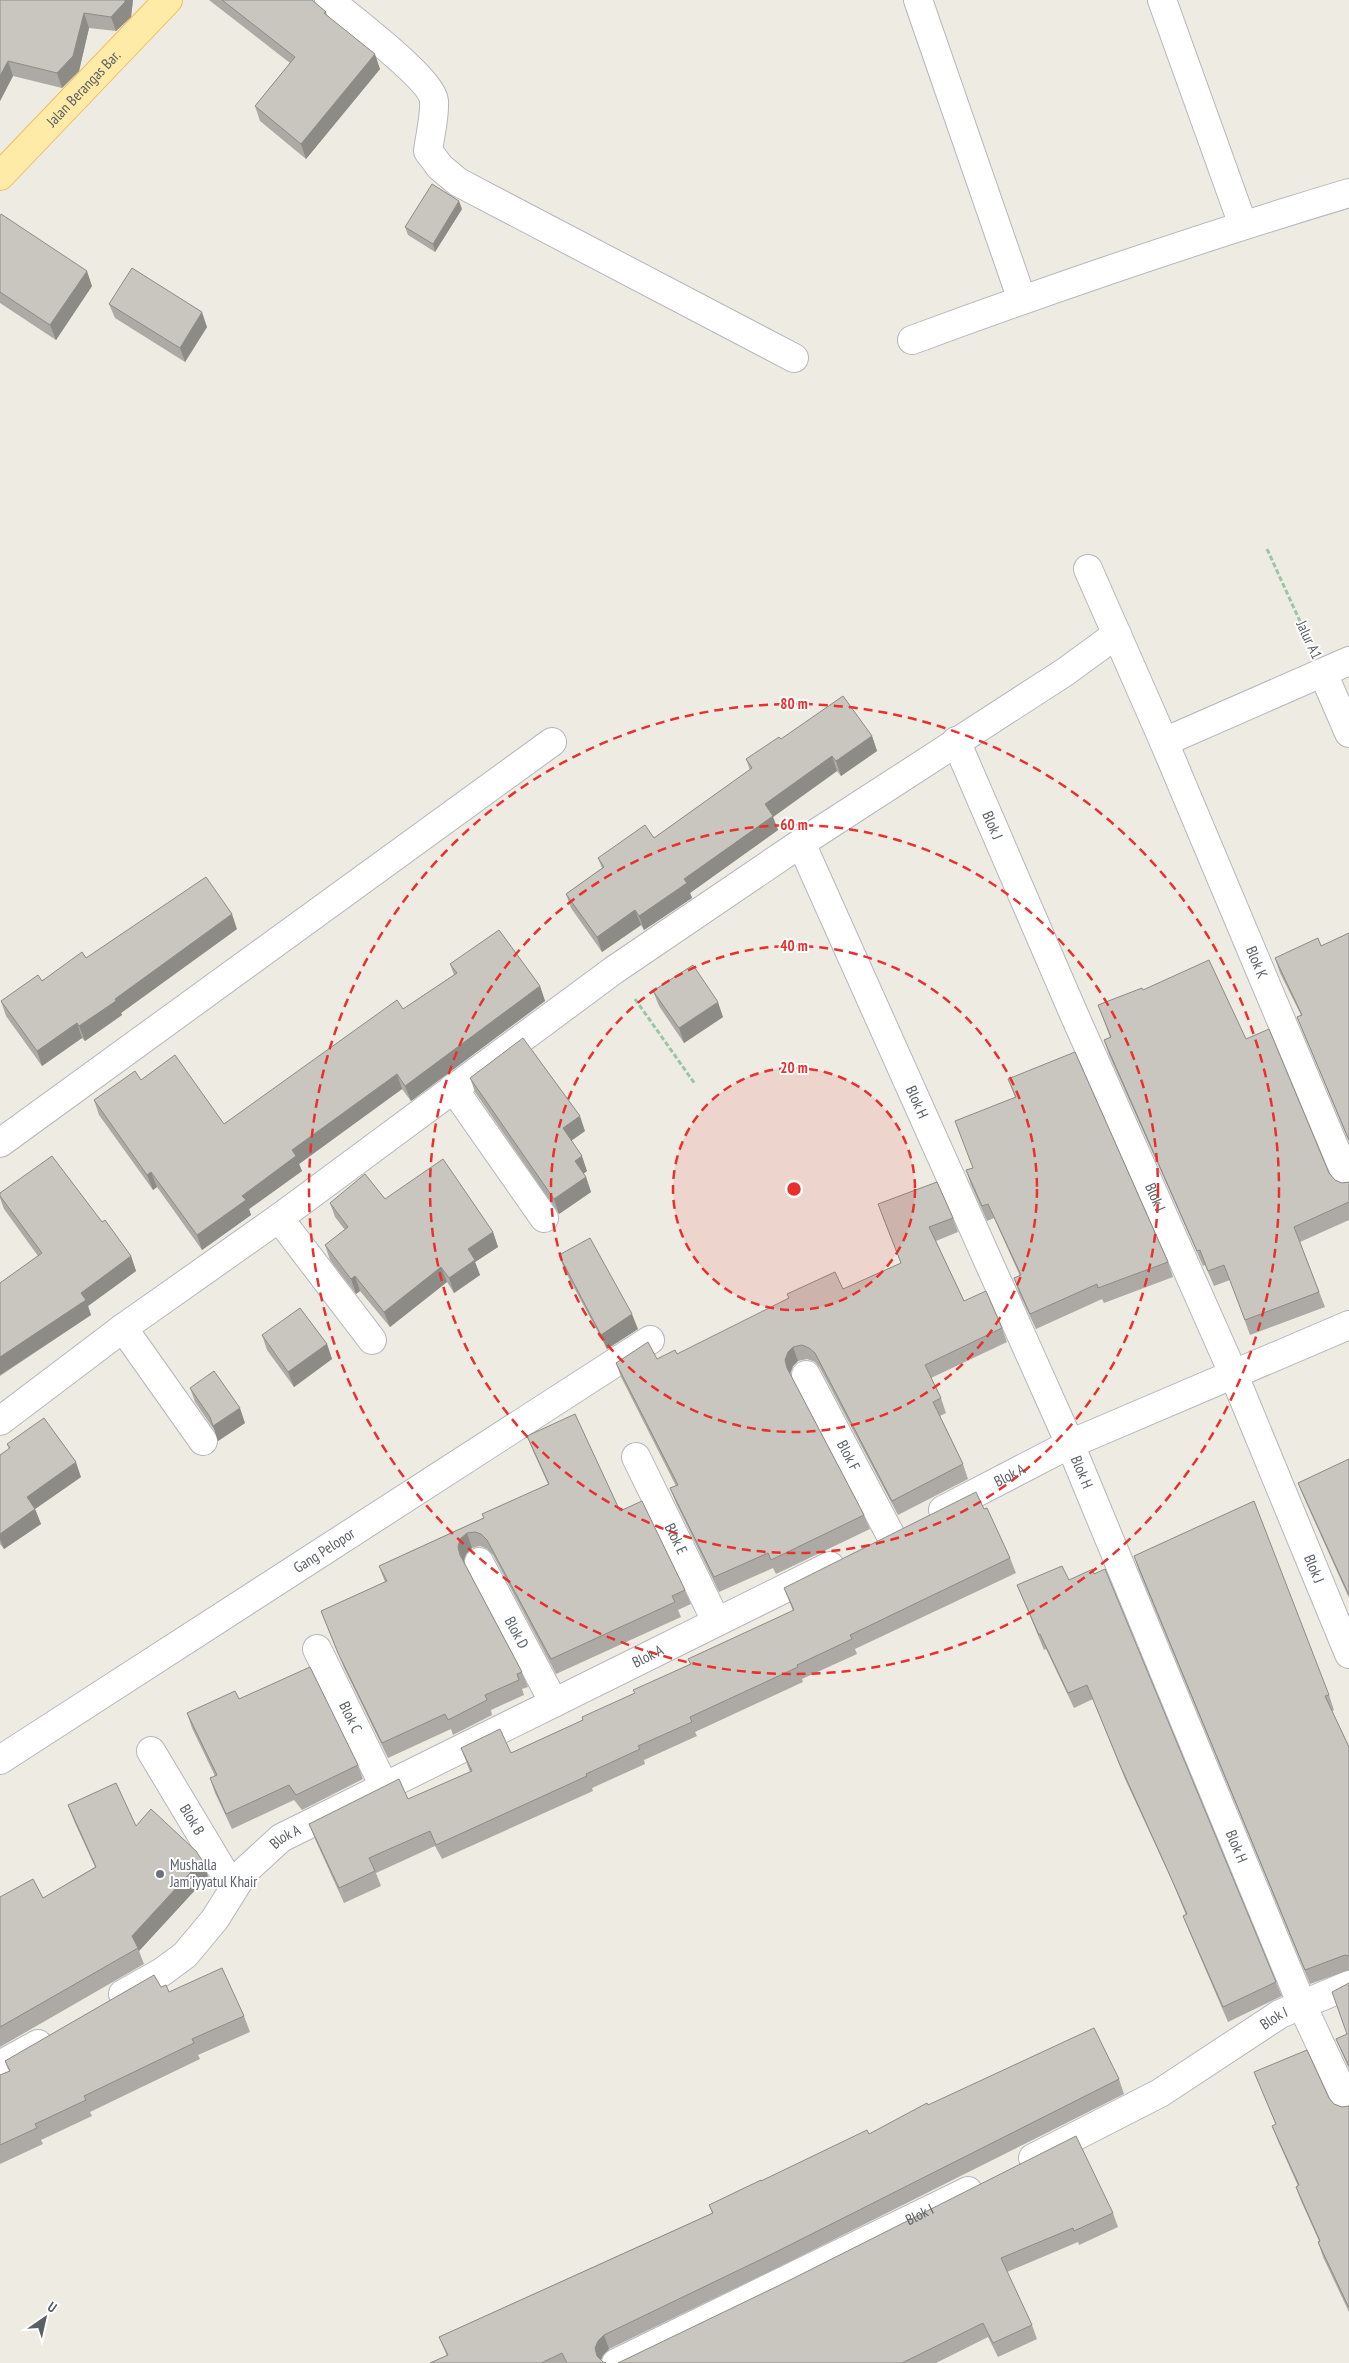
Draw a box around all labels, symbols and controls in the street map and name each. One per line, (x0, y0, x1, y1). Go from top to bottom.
street label: Jalan Berangas Bar. (42, 46, 124, 131)
street label: Jalur A1 (1292, 617, 1327, 662)
text: 80 m (780, 694, 808, 713)
street label: Blok J (978, 808, 1007, 843)
text: 60 m (780, 815, 808, 834)
text: 40 m (780, 936, 808, 955)
street label: Blok K (1242, 943, 1273, 982)
text: 20 m (780, 1058, 808, 1077)
street label: Blok H (902, 1083, 933, 1121)
centre of rings (785, 1180, 803, 1198)
street label: Blok J (1141, 1180, 1170, 1214)
street label: Blok F (833, 1437, 865, 1474)
street label: Blok H (1067, 1453, 1097, 1491)
street label: Blok A (991, 1459, 1029, 1491)
street label: Blok E (661, 1520, 692, 1557)
street label: Gang Pelopor (290, 1523, 359, 1577)
street label: Blok J (1300, 1552, 1329, 1586)
street label: Blok D (501, 1613, 533, 1652)
street label: Blok A (629, 1640, 667, 1672)
street label: Blok C (335, 1698, 367, 1736)
street label: Blok B (176, 1800, 209, 1838)
street label: Blok A (265, 1820, 304, 1853)
street label: Blok H (1222, 1827, 1252, 1866)
place label: Mushalla Jam'iyyatul Khair (169, 1855, 258, 1891)
marker: Mushalla Jam'iyyatul Khair (154, 1868, 166, 1880)
street label: Blok I (1256, 2002, 1290, 2034)
street label: Blok I (902, 2199, 937, 2229)
north arrow (20, 2293, 70, 2343)
text: U (44, 2298, 60, 2317)

